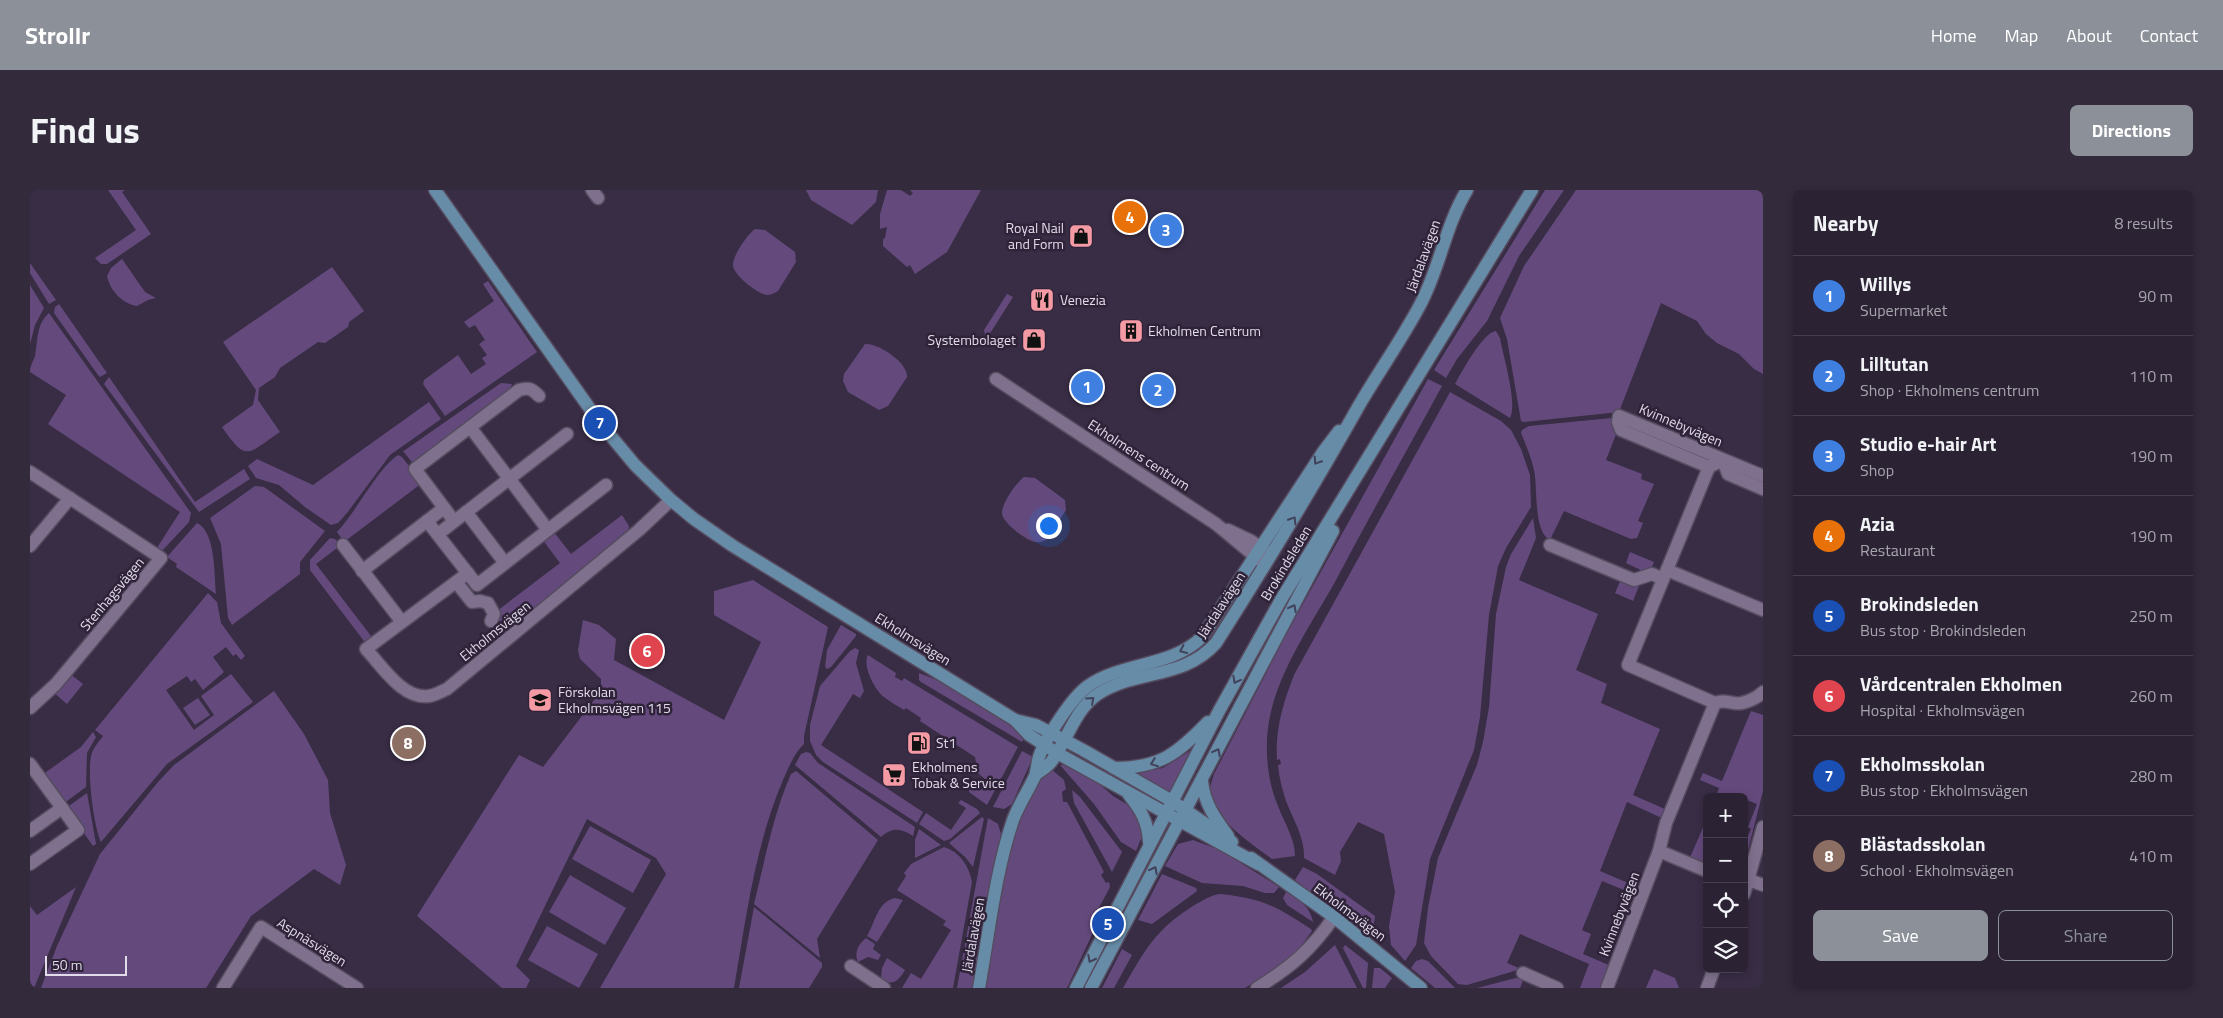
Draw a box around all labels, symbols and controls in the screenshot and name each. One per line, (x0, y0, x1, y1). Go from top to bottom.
text: Strollr (25, 17, 90, 53)
text: Home (1931, 22, 1977, 49)
text: Map (2005, 22, 2038, 49)
text: About (2066, 22, 2112, 49)
text: Contact (2140, 22, 2198, 49)
text: Find us (30, 103, 140, 157)
button: Directions (2070, 105, 2193, 156)
pin: 4 (1114, 198, 1146, 236)
text: Nearby (1813, 207, 1878, 239)
pin: 3 (1150, 211, 1182, 249)
text: 8 results (2114, 211, 2173, 235)
place label: Royal Nail and Form (1006, 217, 1064, 254)
street label: Järdalavägen (1400, 217, 1445, 295)
shop icon: Royal Nail and Form (1068, 223, 1094, 249)
text: Willys (1860, 269, 1911, 298)
text: 1 (1825, 284, 1833, 308)
text: 90 m (2138, 284, 2173, 308)
restaurant icon: Venezia (1029, 287, 1055, 313)
place label: Venezia (1060, 289, 1106, 310)
text: Supermarket (1860, 298, 1947, 322)
building icon: Ekholmen Centrum (1118, 318, 1144, 344)
place label: Ekholmen Centrum (1148, 320, 1261, 341)
shop icon: Systembolaget (1021, 327, 1047, 353)
place label: Systembolaget (928, 329, 1016, 350)
text: Lilltutan (1860, 349, 1929, 378)
text: 2 (1825, 364, 1833, 388)
text: 110 m (2129, 364, 2173, 388)
pin: 1 (1071, 368, 1103, 406)
pin: 2 (1142, 371, 1174, 409)
text: Shop · Ekholmens centrum (1860, 378, 2039, 402)
street label: Kvinnebyvägen (1636, 397, 1726, 452)
pin: 7 (584, 404, 616, 442)
street label: Ekholmens centrum (1084, 414, 1194, 496)
text: Studio e-hair Art (1860, 429, 1997, 458)
text: 3 (1825, 444, 1833, 468)
text: 190 m (2129, 444, 2173, 468)
one-way arrow (1313, 456, 1323, 465)
text: Shop (1860, 458, 1894, 482)
text: Azia (1860, 509, 1895, 538)
your location (1036, 513, 1062, 539)
one-way arrow (1286, 517, 1296, 526)
street label: Brokindsleden (1255, 521, 1316, 604)
text: 4 (1825, 524, 1833, 548)
text: 190 m (2129, 524, 2173, 548)
text: Restaurant (1860, 538, 1935, 562)
street label: Stenhagsvägen (74, 552, 149, 635)
street label: Järdalavägen (1191, 567, 1250, 642)
text: Brokindsleden (1860, 589, 1979, 618)
street label: Ekholmsvägen (455, 595, 535, 666)
one-way arrow (1287, 604, 1297, 613)
text: 5 (1825, 604, 1833, 628)
text: 250 m (2129, 604, 2173, 628)
street label: Ekholmsvägen (871, 607, 955, 670)
text: Bus stop · Brokindsleden (1860, 618, 2026, 642)
pin: 6 (631, 632, 663, 670)
one-way arrow (1179, 643, 1188, 654)
text: Vårdcentralen Ekholmen (1860, 669, 2062, 698)
one-way arrow (1232, 675, 1242, 684)
place label: Förskolan Ekholmsvägen 115 (558, 681, 671, 718)
text: 6 (1825, 684, 1833, 708)
text: 260 m (2129, 684, 2173, 708)
school or university icon: Förskolan Ekholmsvägen 115 (527, 687, 553, 713)
one-way arrow (1085, 697, 1094, 706)
text: Hospital · Ekholmsvägen (1860, 698, 2025, 722)
pin: 8 (392, 724, 424, 762)
fuel station icon: St1 (906, 730, 932, 756)
place label: St1 (936, 732, 956, 753)
one-way arrow (1211, 748, 1221, 757)
text: Ekholmsskolan (1860, 749, 1985, 778)
place label: Ekholmens Tobak & Service (912, 756, 1005, 793)
one-way arrow (1150, 757, 1159, 767)
supermarket icon: Ekholmens Tobak & Service (881, 762, 907, 788)
text: 7 (1825, 764, 1833, 788)
text: 280 m (2129, 764, 2173, 788)
text: Bus stop · Ekholmsvägen (1860, 778, 2028, 802)
map controls (1703, 793, 1748, 973)
button: + (1703, 793, 1748, 838)
text: Blästadsskolan (1860, 829, 1985, 858)
button: − (1703, 838, 1748, 883)
text: 8 (1825, 844, 1833, 868)
text: 410 m (2129, 844, 2173, 868)
text: School · Ekholmsvägen (1860, 858, 2014, 882)
one-way arrow (1148, 867, 1158, 876)
street label: Kvinnebyvägen (1593, 869, 1644, 959)
street label: Ekholmsvägen (1310, 877, 1391, 946)
button: locate (1703, 883, 1748, 928)
street label: Järdalavägen (956, 896, 989, 974)
pin: 5 (1092, 905, 1124, 943)
button: Save (1813, 910, 1988, 961)
button: Share (1998, 910, 2173, 961)
street label: Aspnäsvägen (273, 912, 351, 971)
button: layers (1703, 928, 1748, 973)
scale bar (45, 953, 128, 976)
text: 50 m (52, 954, 82, 975)
one-way arrow (1087, 954, 1097, 963)

